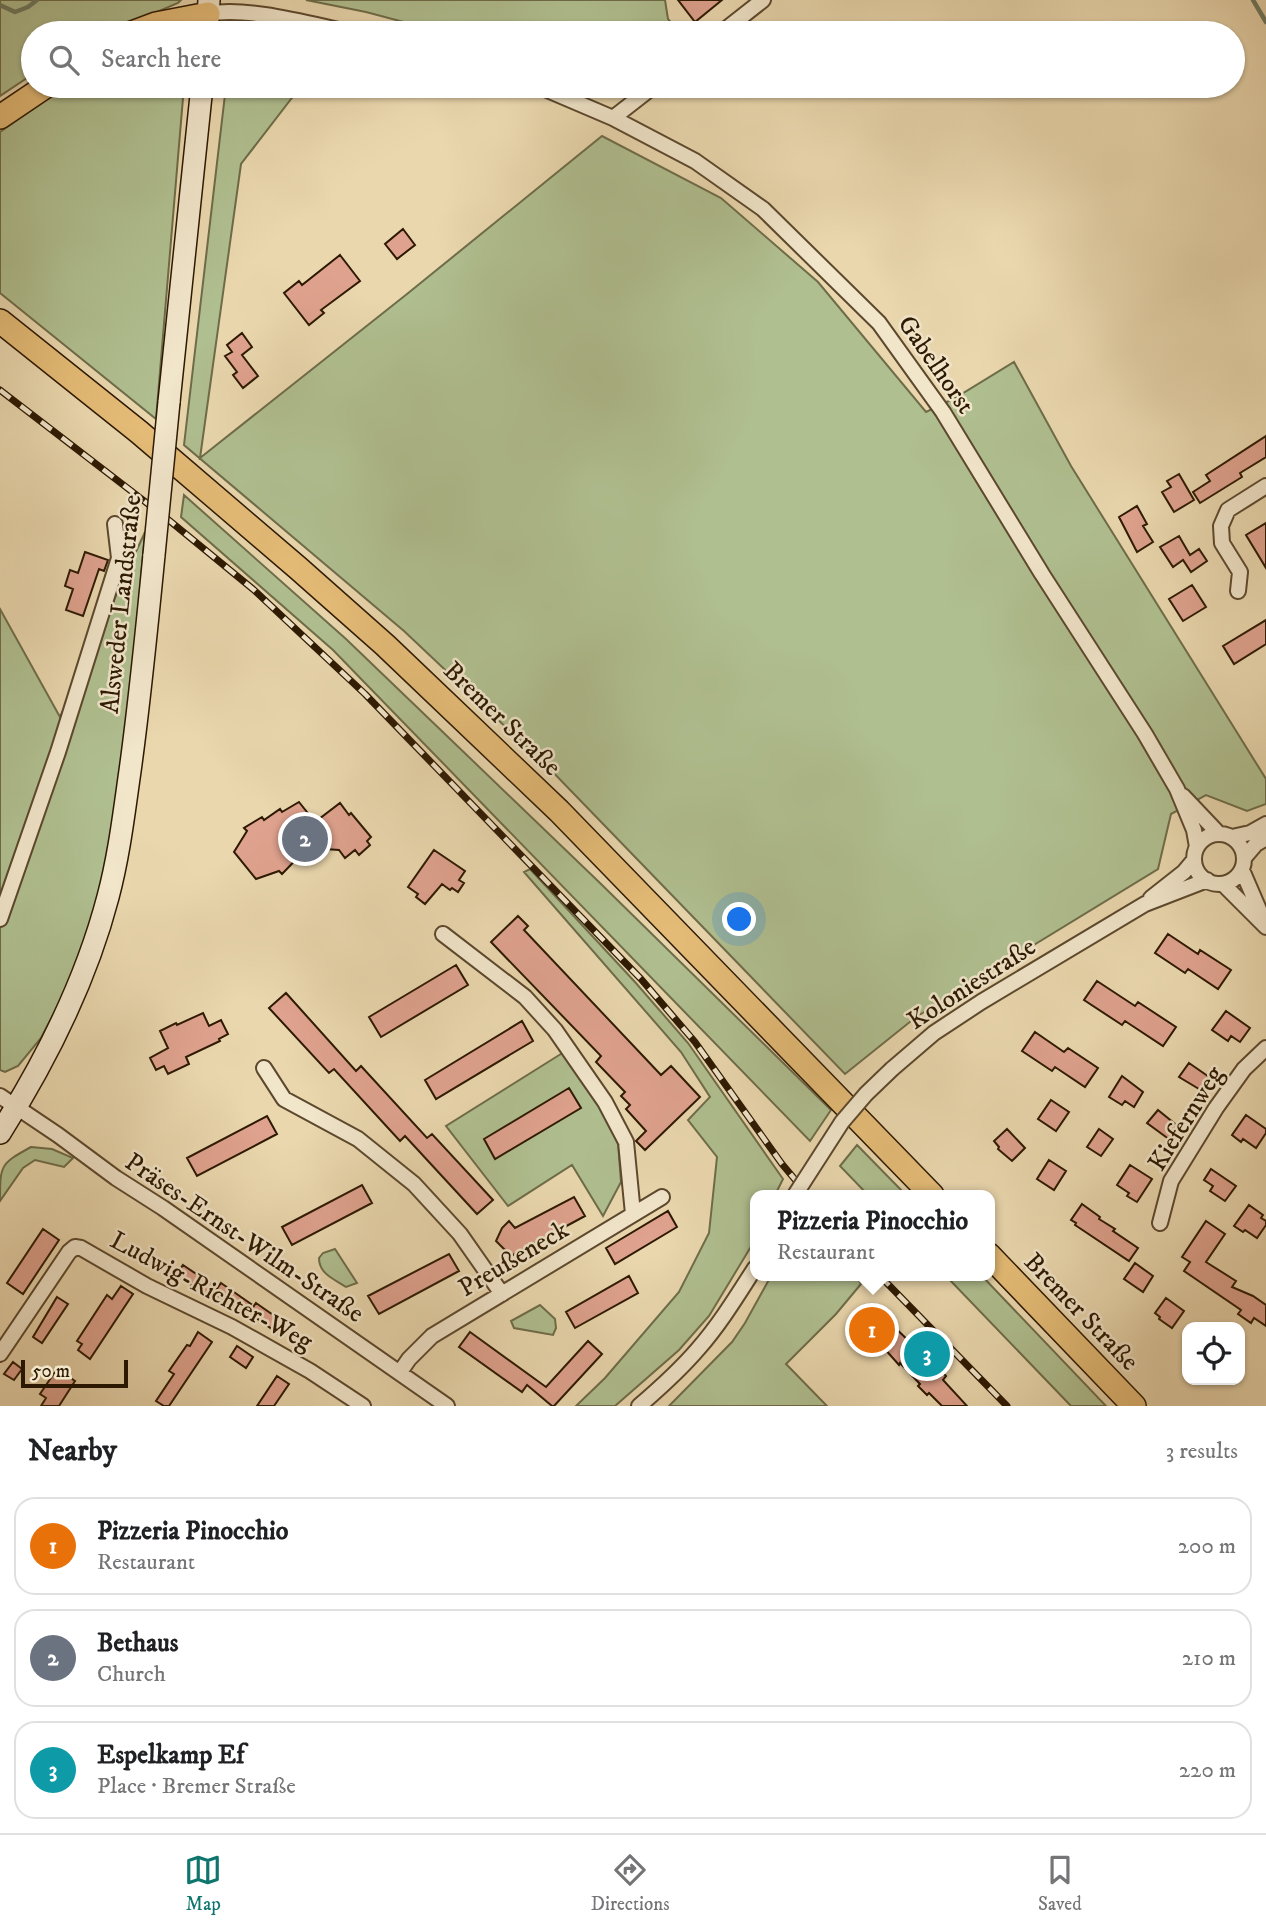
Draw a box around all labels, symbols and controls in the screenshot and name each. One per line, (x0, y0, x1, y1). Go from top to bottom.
search box (21, 21, 1245, 98)
icon: search (45, 41, 83, 79)
text: Search here (101, 43, 221, 76)
street label: Gabelhorst (890, 309, 982, 421)
street label: Alsweder Landstraße (94, 493, 149, 715)
street label: Bremer Straße (436, 655, 568, 784)
pin: 2 (282, 813, 328, 865)
your location (722, 902, 756, 936)
street label: Koloniestraße (902, 931, 1042, 1038)
street label: Kiefernweg (1141, 1060, 1232, 1178)
street label: Präses-Ernst-Wilm-Straße (118, 1146, 370, 1331)
popup (750, 1190, 995, 1281)
text: Pizzeria Pinocchio (777, 1205, 968, 1238)
street label: Preußeneck (453, 1213, 575, 1305)
street label: Ludwig-Richter-Weg (104, 1224, 319, 1359)
text: Restaurant (777, 1238, 875, 1267)
street label: Bremer Straße (1016, 1246, 1145, 1378)
pin: 1 (849, 1304, 895, 1356)
map controls (1182, 1322, 1245, 1385)
button: locate (1182, 1322, 1245, 1385)
pin: 3 (904, 1328, 950, 1380)
scale bar (21, 1357, 128, 1389)
text: 50 m (32, 1360, 70, 1383)
text: Nearby (28, 1433, 117, 1470)
text: 3 results (1166, 1437, 1238, 1466)
text: Pizzeria Pinocchio (97, 1515, 288, 1548)
text: 1 (49, 1532, 57, 1561)
text: 200 m (1178, 1532, 1236, 1561)
text: Restaurant (97, 1548, 195, 1577)
text: Bethaus (97, 1627, 178, 1660)
text: 2 (47, 1644, 59, 1673)
text: 210 m (1182, 1644, 1236, 1673)
text: Church (97, 1660, 166, 1689)
text: Espelkamp Ef (97, 1739, 245, 1772)
text: 3 (49, 1756, 57, 1785)
text: 220 m (1179, 1756, 1236, 1785)
text: Place · Bremer Straße (97, 1772, 296, 1801)
tab: Map (184, 1851, 222, 1916)
tab: Directions (591, 1851, 670, 1916)
tab: Saved (1038, 1851, 1082, 1916)

